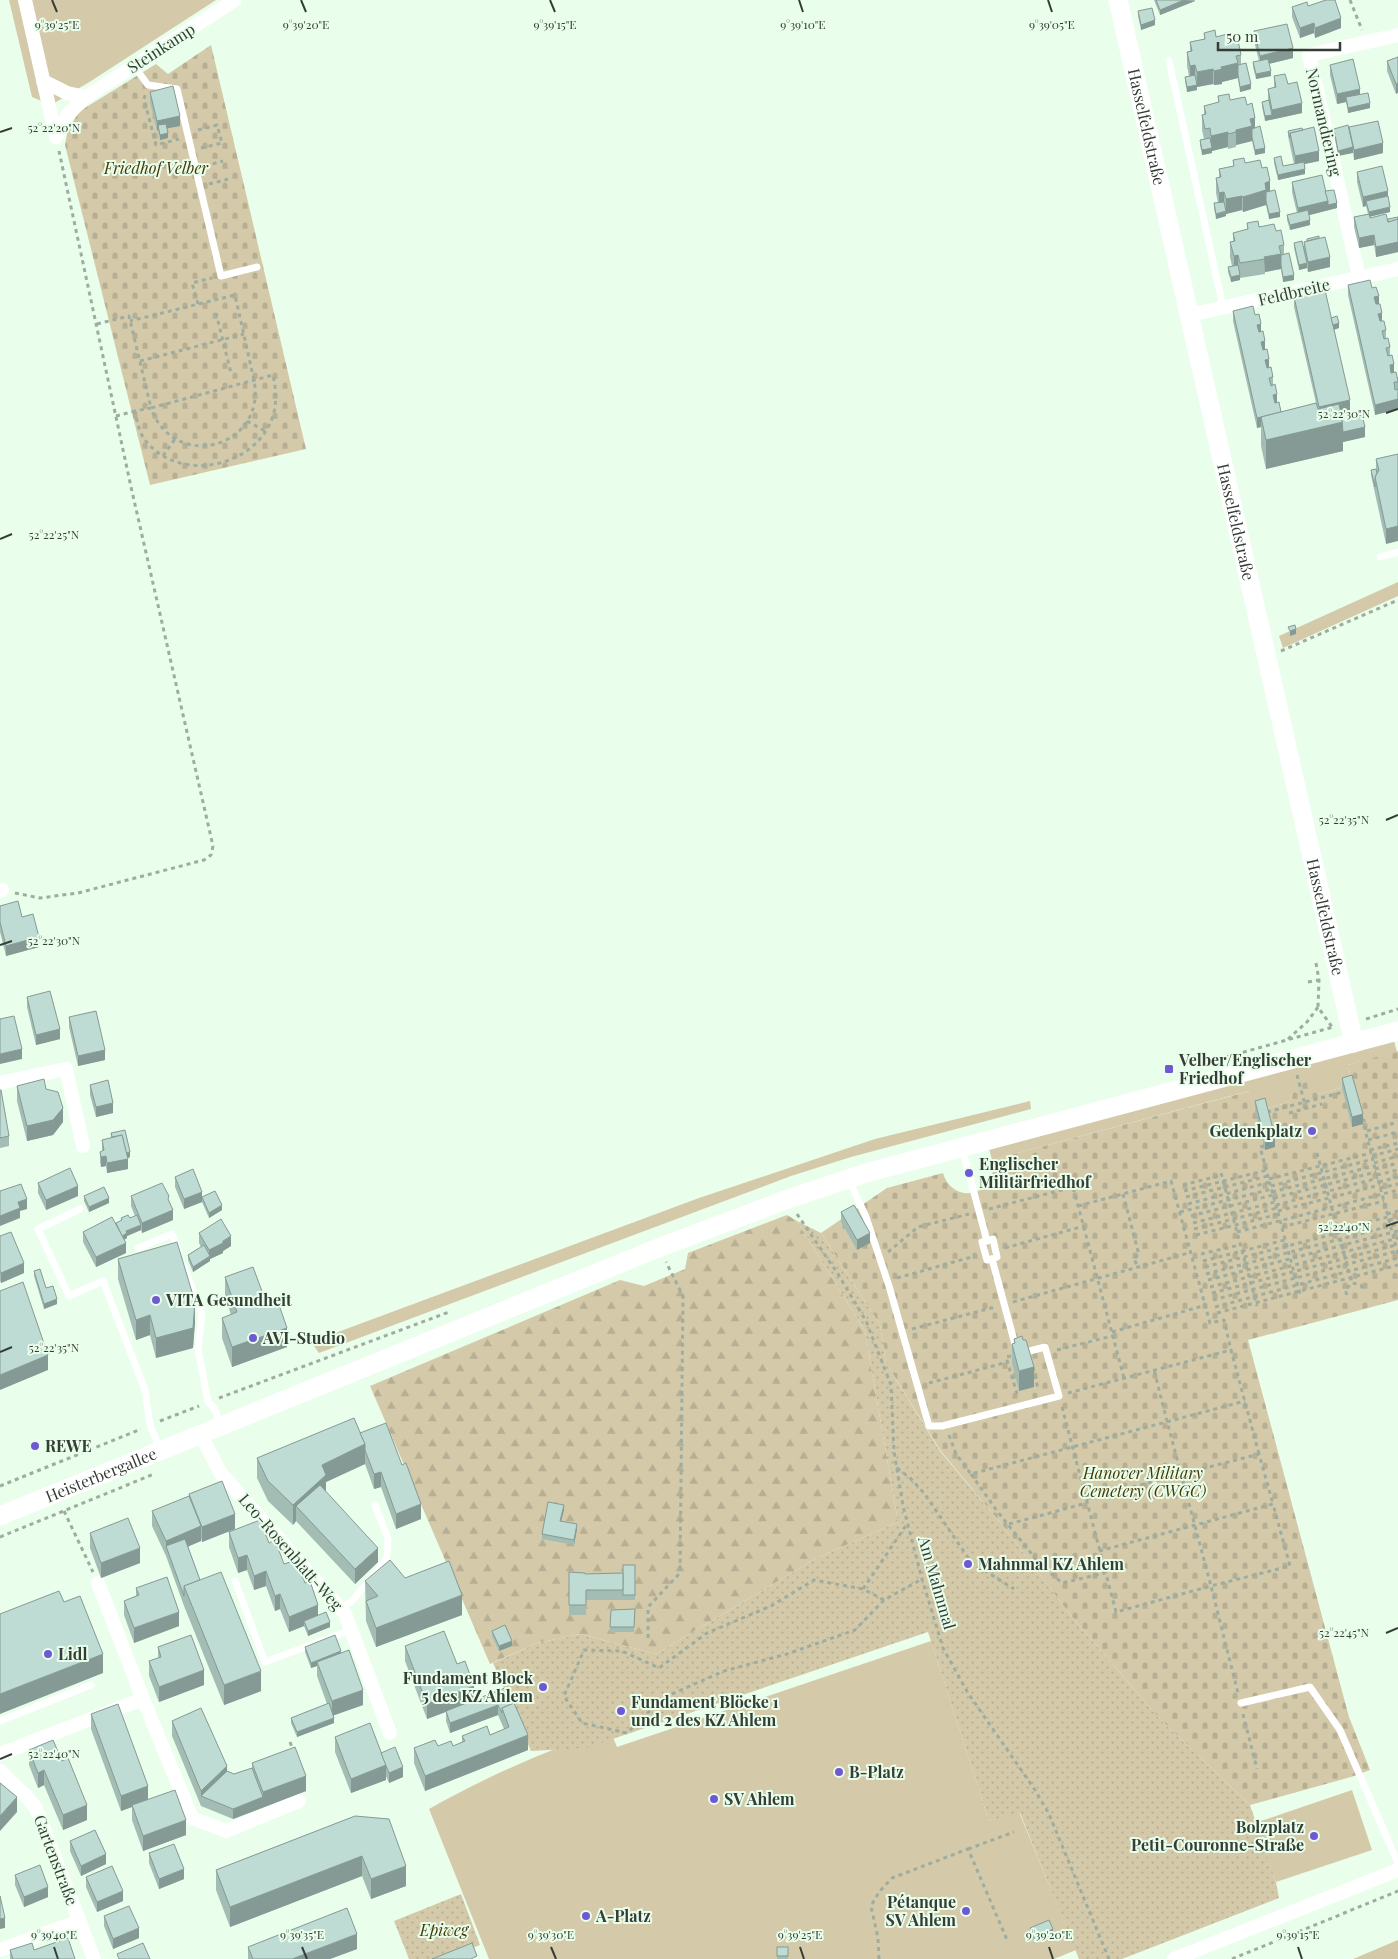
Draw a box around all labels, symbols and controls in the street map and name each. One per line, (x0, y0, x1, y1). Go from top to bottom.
text: 9°39'25"E (35, 16, 79, 32)
text: 9°39'20"E (283, 16, 329, 32)
text: 9°39'15"E (533, 16, 577, 32)
text: 9°39'10"E (780, 16, 826, 32)
text: 9°39'05"E (1029, 16, 1075, 32)
street label: Steinkamp (123, 18, 199, 77)
scale bar (1218, 20, 1340, 52)
text: 50 m (1226, 26, 1259, 46)
street label: Hasselfeldstraße (1124, 66, 1171, 187)
street label: Normandiering (1302, 66, 1347, 179)
text: 52°22'20"N (28, 119, 81, 135)
park label: Friedhof Velber (103, 157, 209, 178)
street label: Feldbreite (1256, 273, 1332, 310)
text: 52°22'30"N (1318, 405, 1371, 421)
street label: Hasselfeldstraße (1213, 461, 1260, 582)
text: 52°22'25"N (29, 526, 80, 542)
text: 52°22'35"N (1319, 811, 1370, 827)
street label: Hasselfeldstraße (1303, 856, 1349, 977)
text: 52°22'30"N (28, 932, 81, 948)
place label: Velber/Englischer Friedhof (1178, 1049, 1312, 1088)
marker: Velber/Englischer Friedhof (1163, 1063, 1175, 1075)
place label: Gedenkplatz (1209, 1120, 1302, 1141)
marker: Gedenkplatz (1306, 1125, 1318, 1137)
place label: Englischer Militärfriedhof (979, 1153, 1092, 1192)
marker: Englischer Militärfriedhof (963, 1167, 975, 1179)
text: 52°22'40"N (1318, 1218, 1371, 1234)
place label: VITA Gesundheit (165, 1289, 292, 1310)
marker: VITA Gesundheit (150, 1294, 162, 1306)
place label: AVI-Studio (262, 1327, 345, 1348)
marker: AVI-Studio (247, 1332, 259, 1344)
text: 52°22'35"N (29, 1339, 80, 1355)
place label: REWE (45, 1435, 92, 1456)
marker: REWE (29, 1440, 41, 1452)
street label: Heisterbergallee (42, 1442, 159, 1506)
park label: Hanover Military Cemetery (CWGC) (1080, 1462, 1207, 1501)
street label: Leo-Rosenblatt-Weg (235, 1489, 348, 1615)
street label: Am Mahnmal (914, 1533, 961, 1632)
place label: Mahnmal KZ Ahlem (978, 1553, 1124, 1574)
marker: Mahnmal KZ Ahlem (962, 1558, 974, 1570)
text: 52°22'45"N (1319, 1624, 1369, 1640)
place label: Lidl (58, 1643, 87, 1664)
marker: Lidl (42, 1648, 54, 1660)
place label: Fundament Block 5 des KZ Ahlem (403, 1667, 534, 1706)
marker: Fundament Block 5 des KZ Ahlem (537, 1681, 549, 1693)
place label: Fundament Blöcke 1 und 2 des KZ Ahlem (631, 1691, 779, 1730)
marker: Fundament Blöcke 1 und 2 des KZ Ahlem (615, 1705, 627, 1717)
text: 52°22'40"N (28, 1745, 81, 1761)
place label: B-Platz (849, 1761, 904, 1782)
marker: B-Platz (833, 1766, 845, 1778)
place label: SV Ahlem (724, 1788, 795, 1809)
marker: SV Ahlem (708, 1793, 720, 1805)
street label: Gartenstraße (30, 1812, 83, 1908)
place label: Bolzplatz Petit-Couronne-Straße (1131, 1816, 1304, 1855)
marker: Bolzplatz Petit-Couronne-Straße (1308, 1830, 1320, 1842)
place label: Pétanque SV Ahlem (886, 1891, 957, 1930)
place label: A-Platz (595, 1905, 651, 1926)
marker: Pétanque SV Ahlem (960, 1905, 972, 1917)
marker: A-Platz (580, 1910, 592, 1922)
park label: Epiweg (419, 1919, 470, 1940)
text: 9°39'40"E (31, 1926, 77, 1942)
text: 9°39'35"E (280, 1926, 324, 1942)
text: 9°39'30"E (528, 1926, 574, 1942)
text: 9°39'25"E (778, 1926, 822, 1942)
text: 9°39'20"E (1026, 1926, 1072, 1942)
text: 9°39'15"E (1276, 1926, 1320, 1942)

